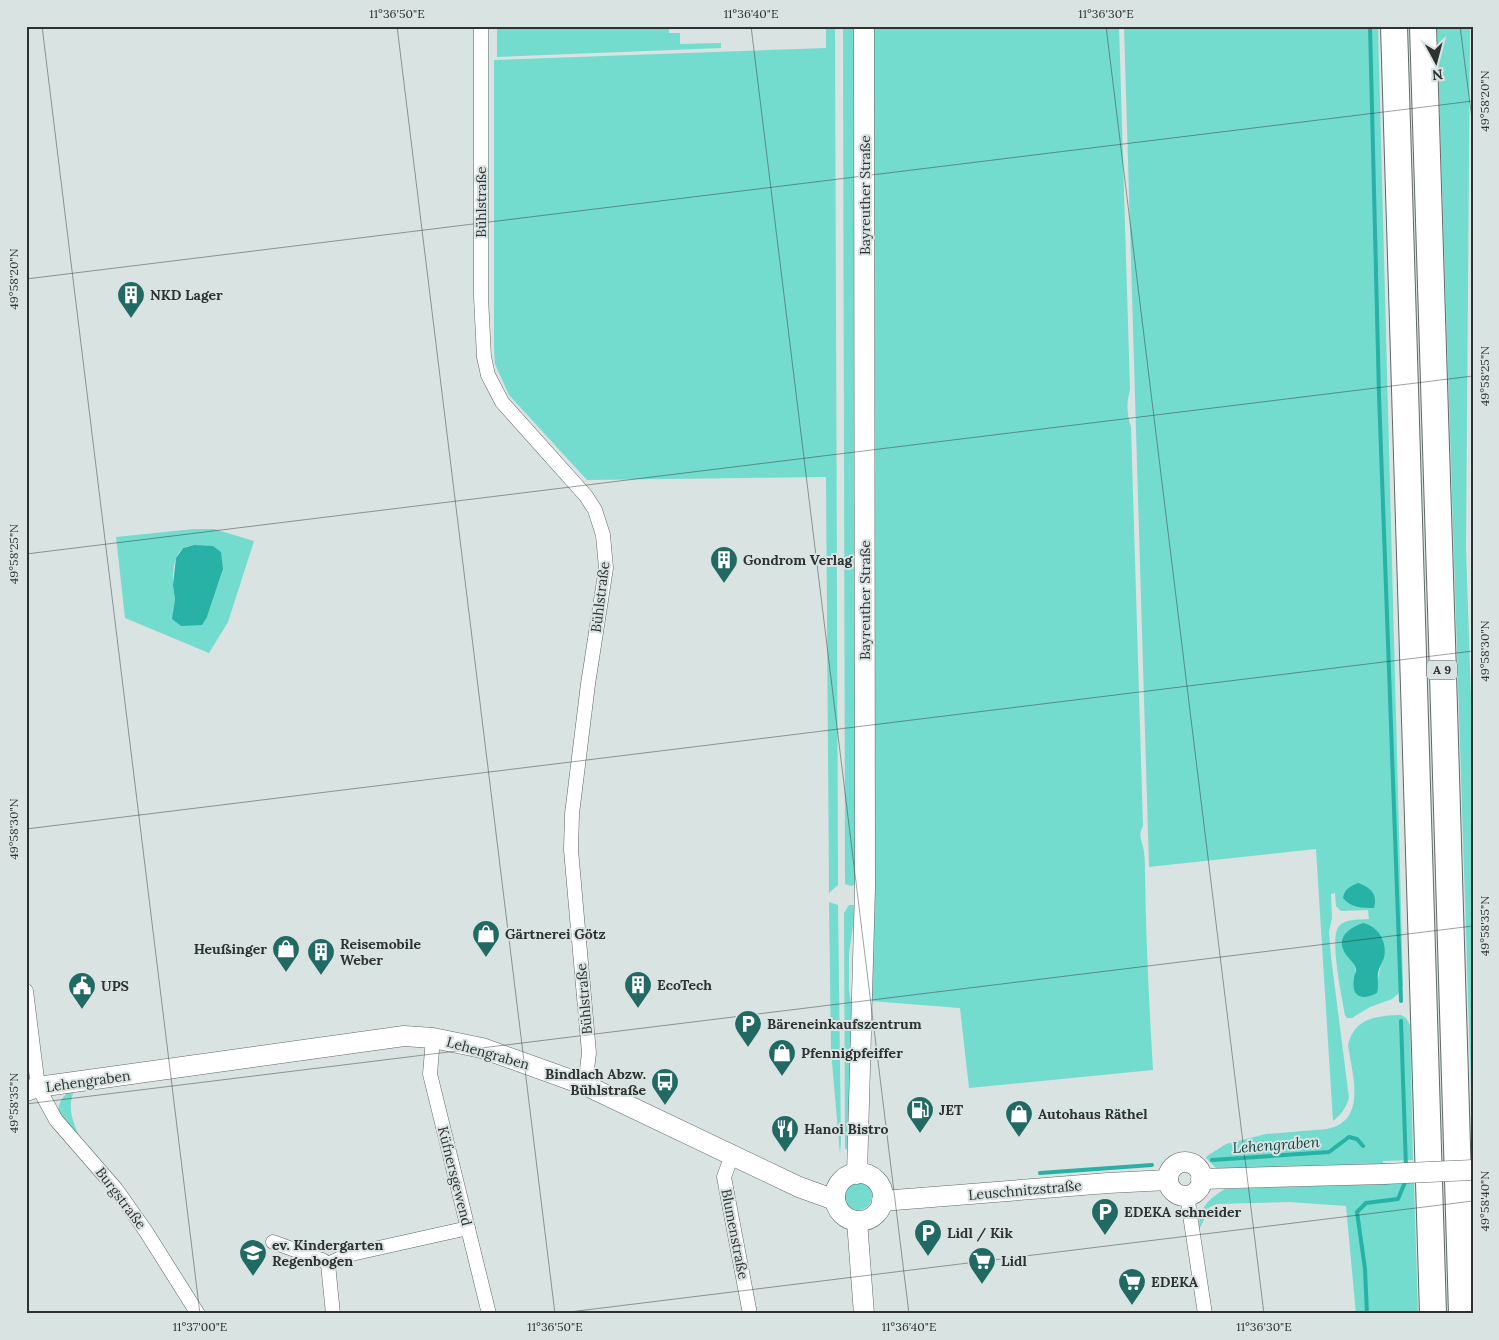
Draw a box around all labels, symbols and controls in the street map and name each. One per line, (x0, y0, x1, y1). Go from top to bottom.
text: 11°36'50"E (369, 6, 425, 21)
text: 11°36'40"E (724, 6, 778, 21)
text: 11°36'30"E (1078, 6, 1134, 21)
north arrow (1412, 38, 1462, 88)
text: N (1431, 65, 1444, 85)
text: 49°58'20"N (1477, 70, 1492, 132)
street label: Bayreuther Straße (856, 135, 874, 255)
street label: Bühlstraße (472, 166, 490, 238)
text: 49°58'20"N (6, 248, 21, 310)
building icon: NKD Lager (116, 280, 146, 319)
place label: NKD Lager (150, 286, 223, 304)
text: 49°58'25"N (1477, 346, 1492, 406)
text: 49°58'25"N (6, 524, 21, 584)
street label: Bayreuther Straße (856, 540, 874, 660)
building icon: Gondrom Verlag (709, 545, 739, 584)
place label: Gondrom Verlag (743, 551, 853, 569)
street label: Bühlstraße (587, 560, 613, 634)
text: 49°58'30"N (1477, 620, 1492, 682)
road number: A 9 (1427, 660, 1457, 680)
text: 49°58'30"N (6, 798, 21, 860)
text: 49°58'35"N (1477, 896, 1492, 956)
shop icon: Gärtnerei Götz (471, 919, 501, 958)
place label: Gärtnerei Götz (505, 925, 606, 943)
shop icon: Heußinger (271, 934, 301, 973)
place label: Reisemobile Weber (340, 935, 422, 969)
building icon: Reisemobile Weber (306, 937, 336, 976)
place label: Heußinger (194, 940, 267, 958)
street label: Bühlstraße (572, 962, 596, 1035)
building icon: EcoTech (623, 970, 653, 1009)
public building icon: UPS (67, 971, 97, 1010)
place label: EcoTech (657, 976, 712, 994)
place label: UPS (101, 977, 129, 995)
parking icon: Bäreneinkaufszentrum (733, 1009, 763, 1048)
place label: Bäreneinkaufszentrum (767, 1015, 922, 1033)
street label: Lehengraben (445, 1033, 532, 1074)
shop icon: Pfennigpfeiffer (767, 1038, 797, 1077)
place label: Pfennigpfeiffer (801, 1044, 903, 1062)
place label: Bindlach Abzw. Bühlstraße (545, 1065, 646, 1099)
street label: Lehengraben (44, 1066, 132, 1096)
bus stop icon: Bindlach Abzw. Bühlstraße (650, 1067, 680, 1106)
text: 49°58'35"N (6, 1073, 21, 1133)
fuel station icon: JET (905, 1095, 935, 1134)
shop icon: Autohaus Räthel (1004, 1099, 1034, 1138)
place label: JET (939, 1101, 963, 1119)
place label: Autohaus Räthel (1038, 1105, 1148, 1123)
restaurant icon: Hanoi Bistro (770, 1114, 800, 1153)
place label: Hanoi Bistro (804, 1120, 888, 1138)
street label: Küfnersgewend (434, 1124, 476, 1228)
water label: Lehengraben (1232, 1132, 1321, 1157)
street label: Burgstraße (92, 1163, 150, 1233)
text: 49°58'40"N (1477, 1171, 1492, 1231)
street label: Leuschnitzstraße (968, 1176, 1083, 1204)
street label: Blumenstraße (717, 1187, 753, 1281)
parking icon: EDEKA schneider (1090, 1197, 1120, 1236)
place label: EDEKA schneider (1124, 1203, 1242, 1221)
parking icon: Lidl / Kik (913, 1218, 943, 1257)
place label: Lidl / Kik (947, 1224, 1013, 1242)
place label: ev. Kindergarten Regenbogen (272, 1236, 383, 1270)
school or university icon: ev. Kindergarten Regenbogen (238, 1238, 268, 1277)
supermarket icon: Lidl (967, 1246, 997, 1285)
place label: Lidl (1001, 1252, 1027, 1270)
supermarket icon: EDEKA (1117, 1267, 1147, 1306)
place label: EDEKA (1151, 1273, 1199, 1291)
text: 11°37'00"E (173, 1319, 227, 1334)
text: 11°36'50"E (527, 1319, 583, 1334)
text: 11°36'40"E (882, 1319, 936, 1334)
text: 11°36'30"E (1236, 1319, 1292, 1334)

